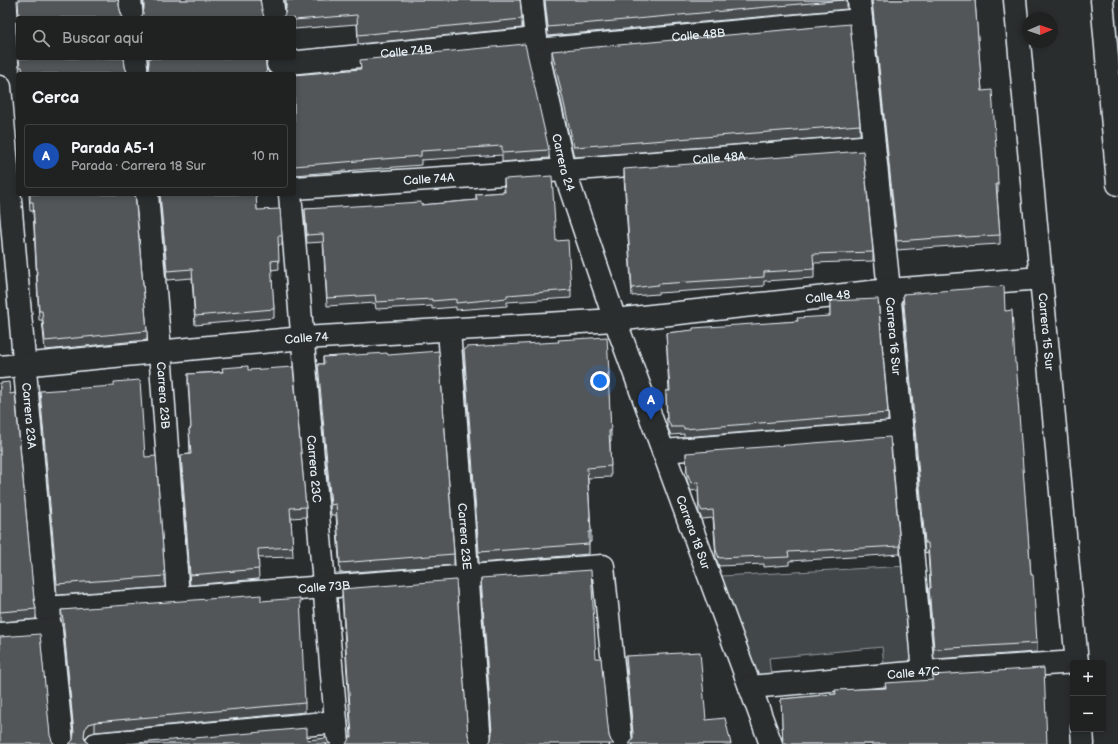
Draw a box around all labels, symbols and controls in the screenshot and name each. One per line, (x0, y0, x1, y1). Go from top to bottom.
north arrow (1022, 12, 1058, 48)
search box (16, 16, 296, 60)
street label: Calle 48B (671, 26, 726, 45)
icon: search (30, 27, 52, 49)
text: Buscar aquí (62, 29, 143, 48)
street label: Calle 74B (380, 42, 433, 62)
text: Cerca (32, 88, 79, 108)
street label: Carrera 24 (548, 132, 578, 194)
text: Parada A5-1 (71, 139, 154, 158)
text: A (42, 148, 50, 164)
text: 10 m (252, 148, 279, 164)
street label: Calle 48A (692, 149, 746, 168)
text: Parada · Carrera 18 Sur (71, 158, 206, 174)
street label: Calle 74A (403, 170, 455, 189)
street label: Calle 48 (805, 287, 851, 307)
street label: Carrera 15 Sur (1034, 292, 1057, 372)
street label: Carrera 16 Sur (882, 297, 904, 377)
street label: Calle 74 (284, 329, 330, 348)
street label: Carrera 23B (153, 361, 173, 430)
your location (590, 371, 610, 391)
street label: Carrera 23A (18, 382, 39, 450)
pin: A (638, 387, 664, 420)
street label: Carrera 23C (303, 435, 324, 504)
street label: Carrera 18 Sur (672, 493, 713, 572)
street label: Carrera 23E (454, 502, 474, 571)
street label: Calle 73B (298, 578, 351, 597)
map controls (1070, 660, 1106, 732)
button: + (1070, 660, 1106, 696)
street label: Calle 47C (886, 664, 941, 683)
button: − (1070, 696, 1106, 732)

